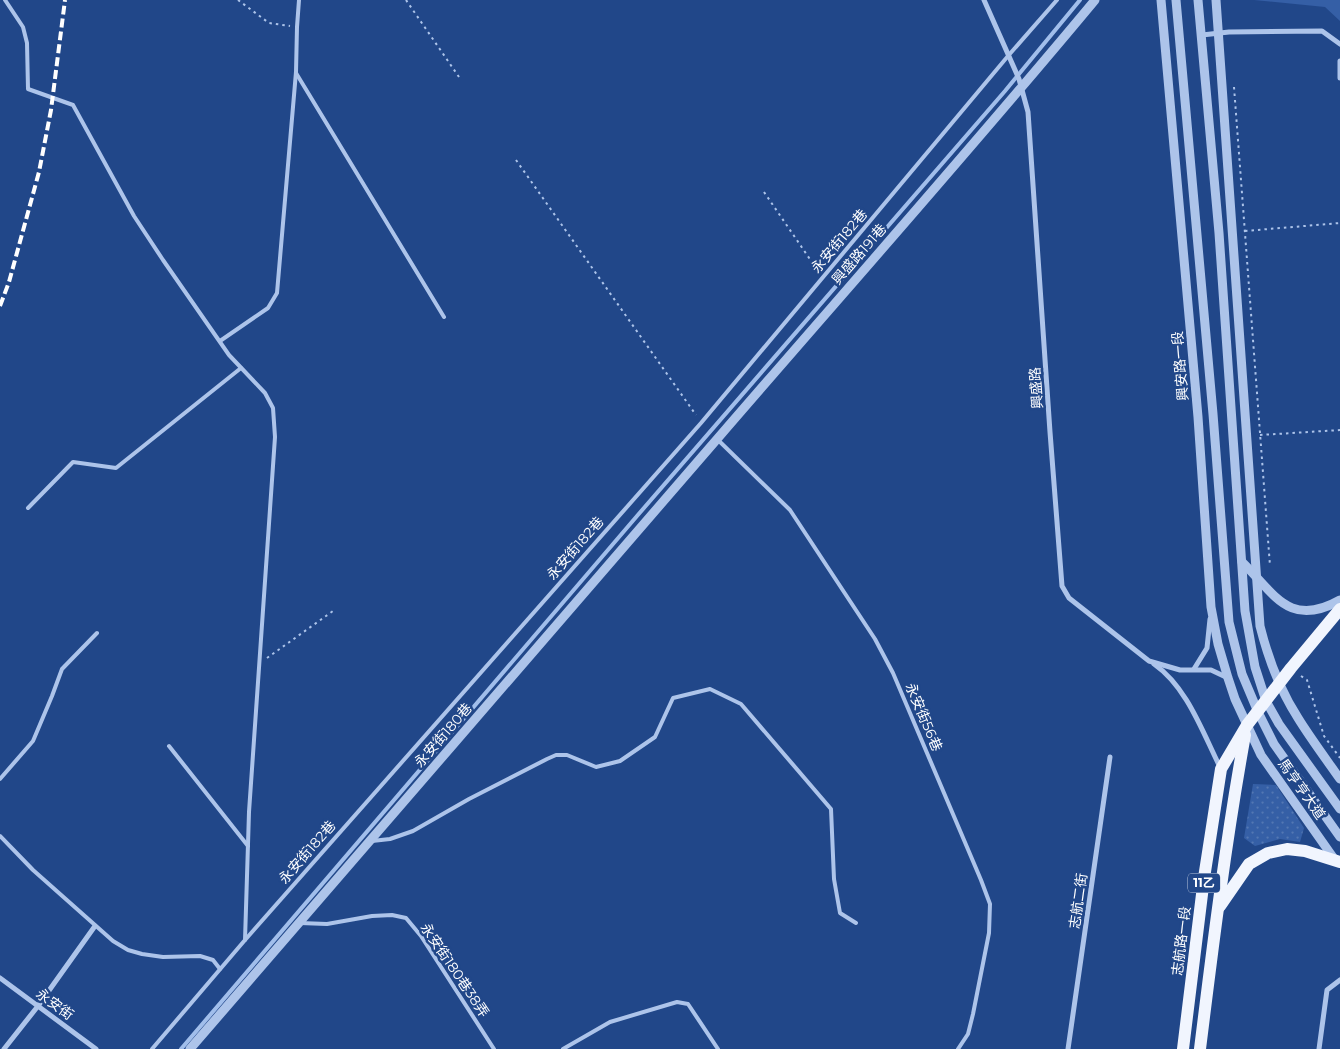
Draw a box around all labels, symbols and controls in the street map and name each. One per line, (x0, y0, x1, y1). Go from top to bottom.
street label: 永安街182巷 (807, 205, 871, 277)
street label: 興盛路191巷 (828, 220, 890, 288)
street label: 興安路一段 (1168, 330, 1192, 402)
street label: 興盛路 (1026, 366, 1046, 410)
street label: 永安街182巷 (543, 513, 607, 583)
street label: 永安街56巷 (902, 680, 946, 754)
street label: 永安街180巷 (410, 699, 476, 771)
street label: 馬亨亨大道 (1275, 755, 1329, 823)
street label: 永安街182巷 (275, 817, 339, 887)
street label: 志航二街 (1065, 872, 1091, 930)
road number: 11乙 (1188, 874, 1220, 892)
street label: 志航路一段 (1168, 905, 1194, 977)
street label: 永安街180巷38弄 (417, 919, 493, 1021)
street label: 永安街 (33, 984, 77, 1024)

